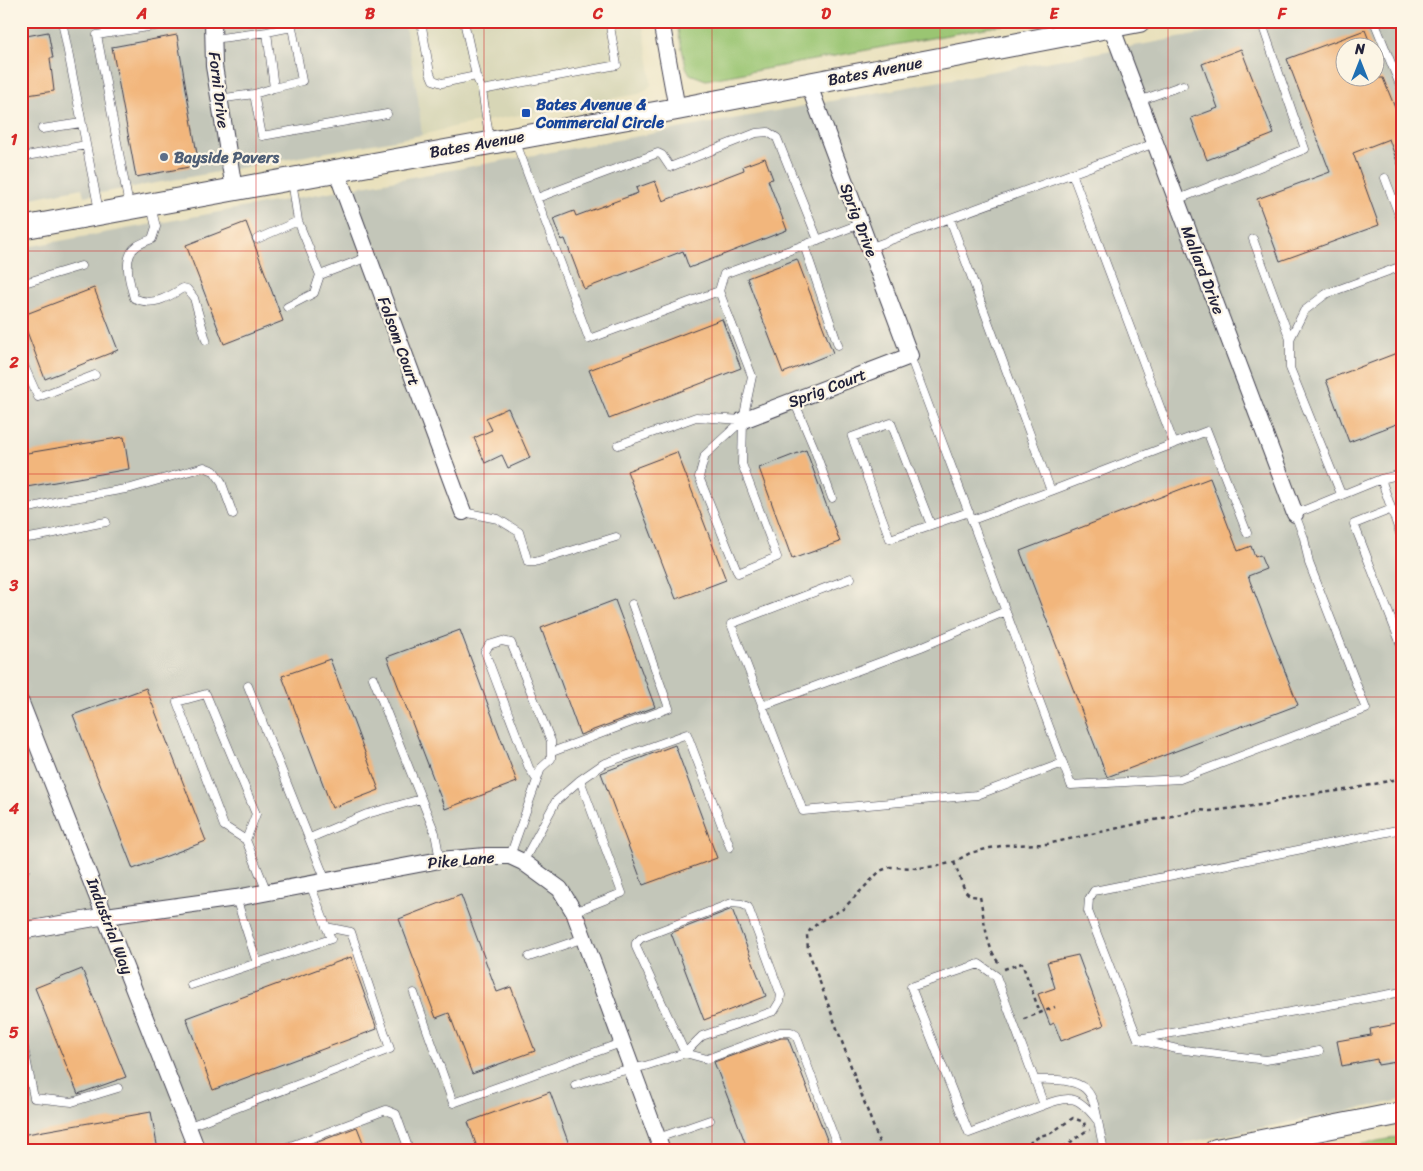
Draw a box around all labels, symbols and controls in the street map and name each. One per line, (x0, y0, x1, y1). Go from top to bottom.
text: A (136, 0, 147, 28)
text: B (365, 0, 376, 28)
text: C (592, 0, 604, 28)
text: D (821, 0, 831, 28)
text: E (1050, 0, 1060, 28)
text: F (1277, 0, 1288, 28)
text: N (1354, 37, 1365, 62)
north arrow (1336, 38, 1386, 88)
street label: Bates Avenue (825, 48, 925, 94)
street label: Forni Drive (200, 50, 238, 130)
place label: Bates Avenue & Commercial Circle (535, 90, 664, 137)
marker: Bates Avenue & Commercial Circle (520, 107, 532, 119)
street label: Bates Avenue (427, 121, 527, 167)
text: 1 (11, 125, 18, 154)
place label: Bayside Pavers (174, 143, 279, 172)
marker: Bayside Pavers (158, 151, 170, 163)
street label: Sprig Drive (832, 179, 887, 262)
street label: Mallard Drive (1173, 221, 1233, 319)
street label: Folsom Court (369, 292, 429, 390)
text: 2 (8, 348, 19, 377)
street label: Sprig Court (784, 360, 870, 416)
text: 3 (9, 571, 19, 600)
text: 4 (8, 794, 19, 823)
street label: Pike Lane (426, 843, 496, 877)
street label: Industrial Way (78, 872, 142, 979)
text: 5 (9, 1018, 19, 1047)

